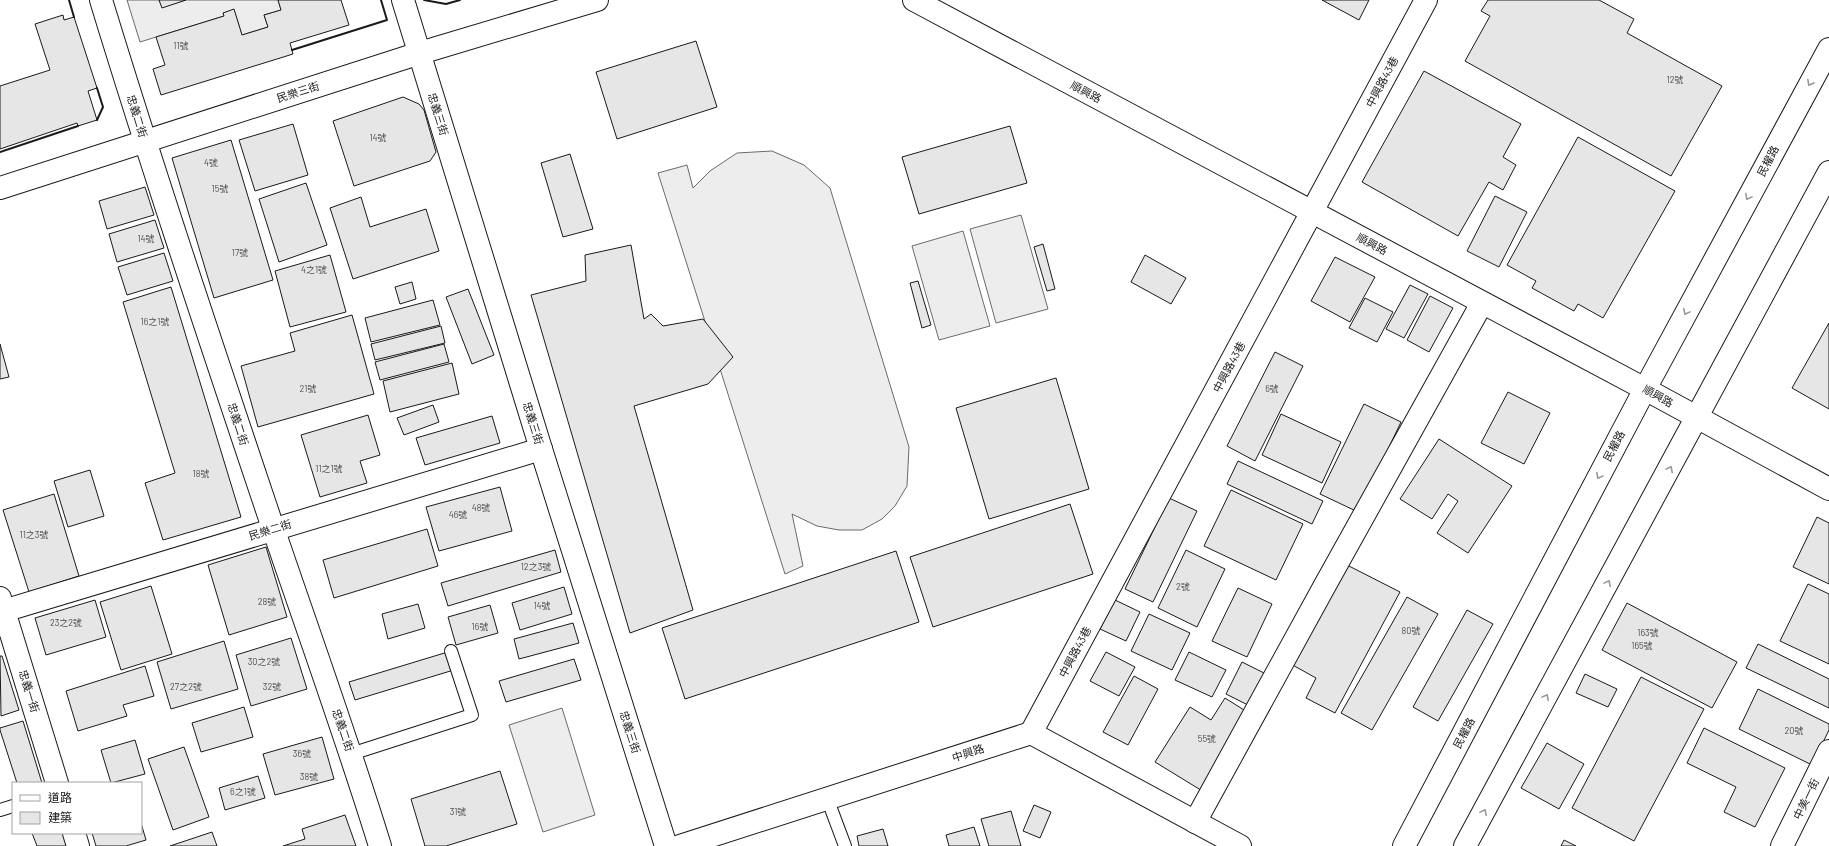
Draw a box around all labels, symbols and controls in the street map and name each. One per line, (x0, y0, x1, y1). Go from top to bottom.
house number: 11號 (173, 40, 189, 51)
street label: 中興路43巷 (1363, 54, 1400, 109)
house number: 12號 (1667, 74, 1683, 85)
street label: 順興路 (1069, 78, 1104, 105)
street label: 民樂三街 (275, 79, 321, 105)
one-way arrow (1808, 79, 1815, 86)
street label: 忠義三街 (426, 91, 451, 137)
street label: 忠義二街 (125, 93, 150, 139)
house number: 14號 (369, 132, 387, 143)
street label: 民權路 (1754, 143, 1781, 178)
house number: 4號 (204, 157, 218, 168)
house number: 15號 (212, 183, 228, 194)
one-way arrow (1746, 193, 1753, 200)
street label: 順興路 (1355, 230, 1390, 257)
house number: 14號 (137, 233, 155, 244)
house number: 17號 (232, 247, 248, 258)
house number: 4之1號 (301, 264, 327, 275)
one-way arrow (1684, 307, 1691, 315)
house number: 16之1號 (141, 316, 169, 327)
street label: 中興路43巷 (1210, 339, 1247, 394)
street label: 順興路 (1641, 382, 1676, 409)
house number: 21號 (300, 383, 316, 394)
house number: 6號 (1265, 383, 1279, 394)
street label: 忠義三街 (521, 400, 546, 446)
street label: 忠義二街 (225, 401, 251, 447)
street label: 民權路 (1600, 428, 1627, 463)
house number: 11之1號 (315, 463, 343, 474)
one-way arrow (1665, 466, 1672, 473)
house number: 18號 (193, 468, 209, 479)
one-way arrow (1596, 471, 1604, 479)
house number: 48號 (472, 502, 490, 513)
house number: 46號 (449, 509, 467, 520)
street label: 民樂二街 (247, 517, 293, 542)
house number: 11之3號 (20, 529, 48, 540)
house number: 12之3號 (521, 561, 551, 572)
one-way arrow (1603, 580, 1610, 587)
house number: 2號 (1176, 581, 1190, 592)
house number: 28號 (258, 596, 276, 607)
house number: 14號 (533, 600, 551, 611)
house number: 23之2號 (50, 617, 82, 628)
house number: 16號 (472, 621, 488, 632)
street label: 中興路43巷 (1056, 624, 1093, 679)
house number: 80號 (1402, 625, 1420, 636)
house number: 163號 (1637, 627, 1659, 638)
house number: 165號 (1631, 640, 1653, 651)
house number: 30之2號 (248, 656, 280, 667)
street label: 忠義一街 (17, 668, 42, 714)
house number: 27之2號 (170, 681, 202, 692)
house number: 32號 (263, 681, 281, 692)
one-way arrow (1541, 694, 1548, 702)
street label: 忠義二街 (330, 707, 357, 753)
street label: 忠義三街 (617, 709, 643, 755)
street label: 民權路 (1450, 715, 1477, 750)
house number: 20號 (1785, 725, 1803, 736)
house number: 55號 (1198, 733, 1216, 744)
street label: 中興路 (950, 741, 986, 764)
house number: 36號 (293, 748, 311, 759)
house number: 38號 (300, 771, 318, 782)
street label: 中美一街 (1790, 776, 1821, 821)
legend (12, 782, 142, 834)
house number: 6之1號 (230, 786, 256, 797)
text: 道路 (48, 790, 72, 804)
house number: 31號 (450, 806, 466, 817)
one-way arrow (1479, 809, 1487, 816)
text: 建築 (48, 810, 72, 824)

